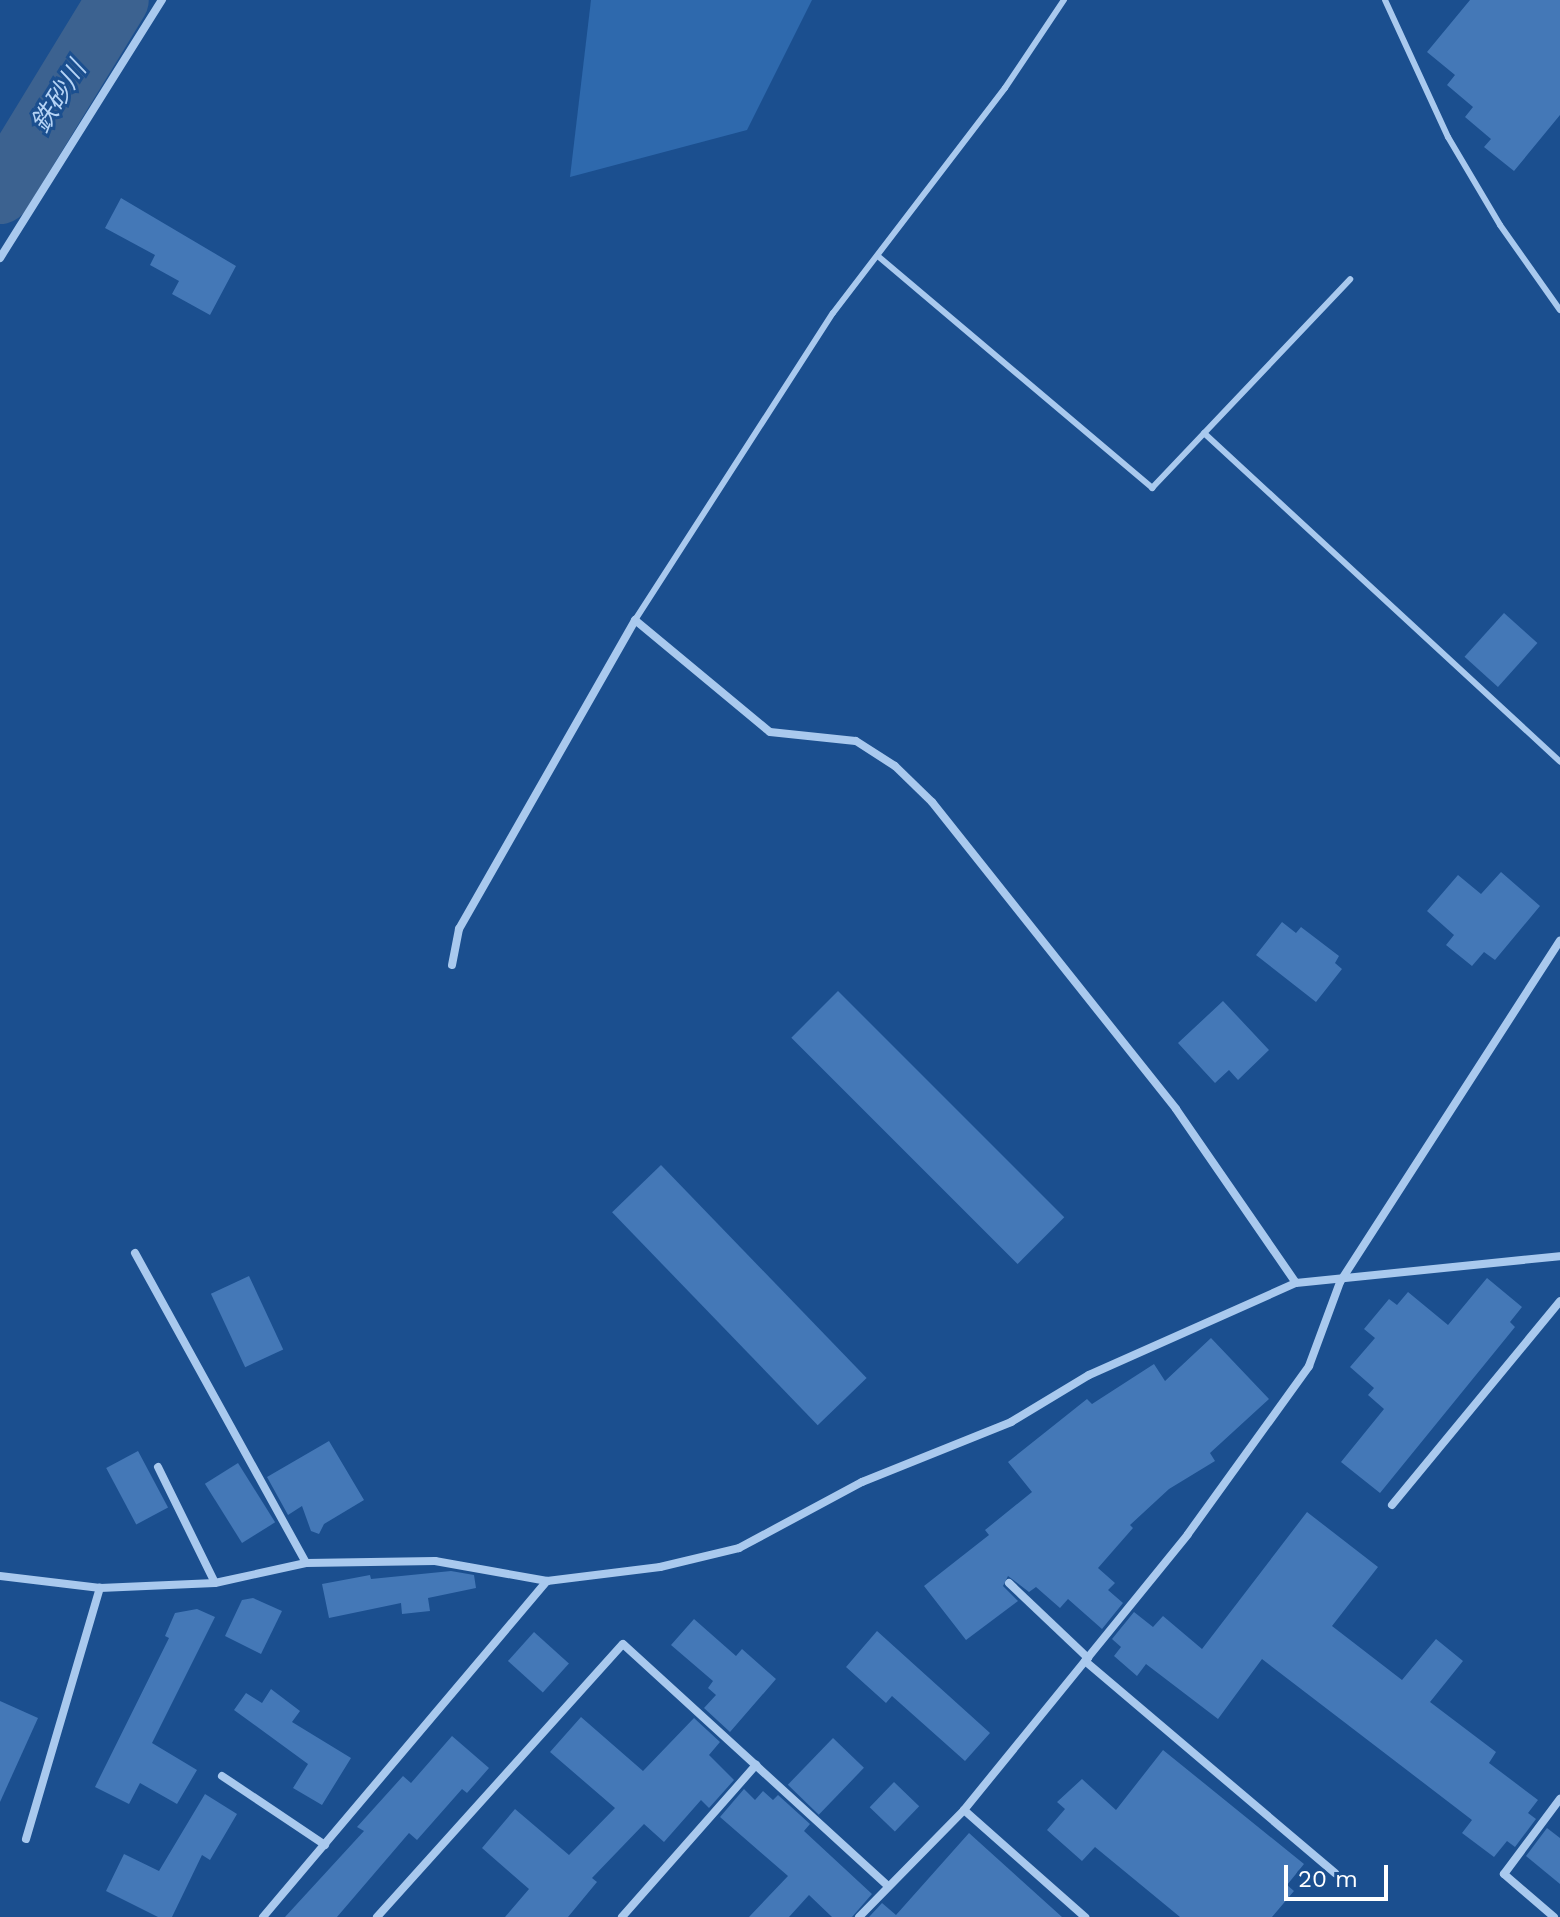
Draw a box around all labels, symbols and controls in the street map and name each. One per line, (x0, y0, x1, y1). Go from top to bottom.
water label: 鉄砂川 (25, 56, 93, 138)
scale bar (1288, 1849, 1392, 1899)
text: 20 m (1298, 1865, 1358, 1893)

